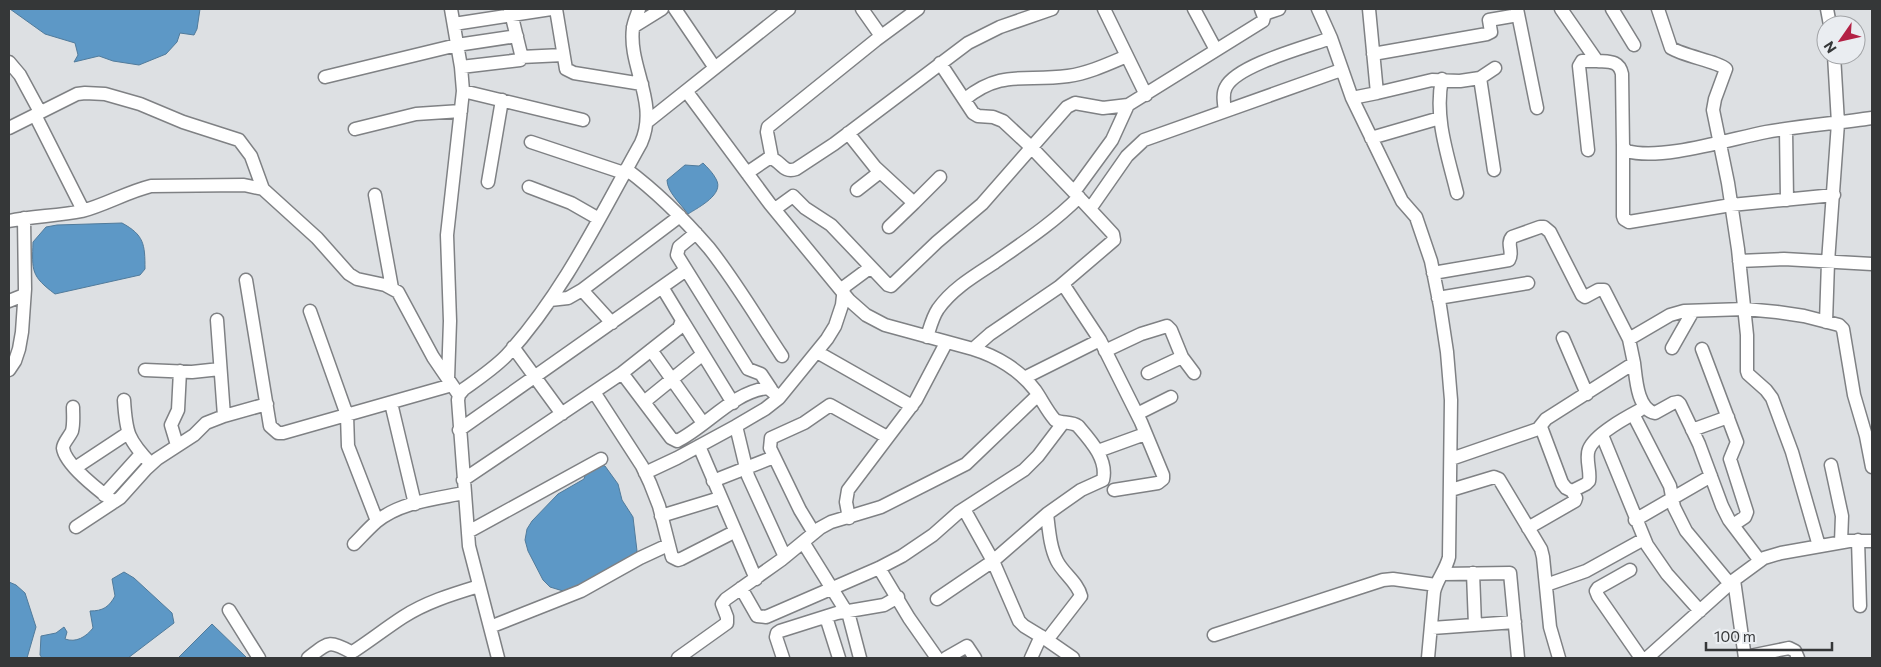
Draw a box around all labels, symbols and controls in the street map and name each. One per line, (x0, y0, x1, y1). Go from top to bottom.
north arrow (1816, 15, 1866, 65)
text: N (1820, 38, 1840, 57)
scale bar (1706, 620, 1832, 652)
text: 100 m (1714, 627, 1756, 645)

